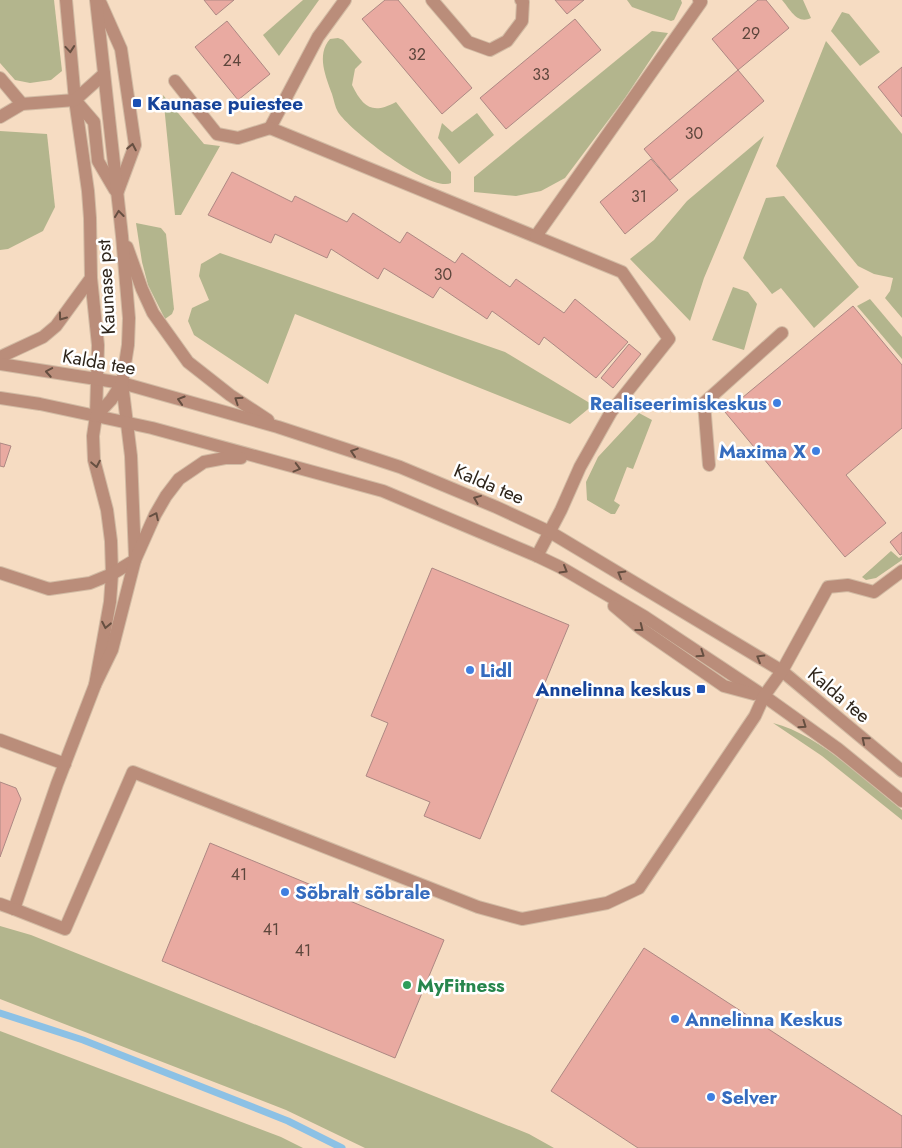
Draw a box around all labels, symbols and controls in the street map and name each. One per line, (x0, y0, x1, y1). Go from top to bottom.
house number: 29 (742, 22, 760, 45)
house number: 32 (408, 43, 426, 66)
one-way arrow (65, 45, 76, 53)
house number: 24 (223, 49, 241, 72)
house number: 33 (532, 63, 550, 86)
place label: Kaunase puiestee (147, 90, 303, 117)
marker: Kaunase puiestee (131, 97, 143, 109)
house number: 30 (685, 122, 703, 145)
one-way arrow (127, 143, 137, 152)
house number: 31 (631, 185, 647, 208)
one-way arrow (114, 210, 125, 218)
street label: Kaunase pst (90, 238, 122, 335)
house number: 30 (434, 263, 452, 286)
one-way arrow (59, 311, 68, 321)
street label: Kalda tee (60, 342, 138, 382)
one-way arrow (45, 368, 54, 378)
place label: Realiseerimiskeskus (590, 390, 767, 417)
one-way arrow (177, 395, 185, 405)
one-way arrow (234, 397, 243, 406)
marker: Realiseerimiskeskus (771, 397, 783, 409)
place label: Maxima X (719, 438, 806, 465)
marker: Maxima X (810, 445, 822, 457)
one-way arrow (350, 448, 358, 458)
street label: Kalda tee (450, 457, 529, 511)
one-way arrow (90, 460, 100, 469)
one-way arrow (292, 462, 300, 472)
one-way arrow (473, 495, 482, 505)
one-way arrow (149, 512, 159, 521)
one-way arrow (559, 563, 568, 573)
one-way arrow (617, 570, 626, 580)
one-way arrow (101, 620, 112, 629)
one-way arrow (634, 622, 643, 630)
one-way arrow (695, 648, 704, 658)
one-way arrow (756, 654, 765, 664)
place label: Lidl (480, 657, 512, 684)
street label: Kalda tee (802, 661, 876, 729)
marker: Lidl (464, 664, 476, 676)
place label: Annelinna keskus (535, 676, 691, 703)
marker: Annelinna keskus (695, 683, 707, 695)
one-way arrow (797, 719, 807, 728)
one-way arrow (861, 737, 870, 746)
house number: 41 (231, 863, 247, 886)
place label: Sõbralt sõbrale (295, 879, 431, 906)
marker: Sõbralt sõbrale (279, 886, 291, 898)
house number: 41 (263, 918, 279, 941)
house number: 41 (295, 939, 311, 962)
place label: MyFitness (417, 972, 505, 999)
marker: MyFitness (401, 979, 413, 991)
place label: Annelinna Keskus (684, 1006, 843, 1033)
marker: Annelinna Keskus (669, 1013, 681, 1025)
place label: Selver (721, 1084, 778, 1111)
marker: Selver (705, 1091, 717, 1103)

